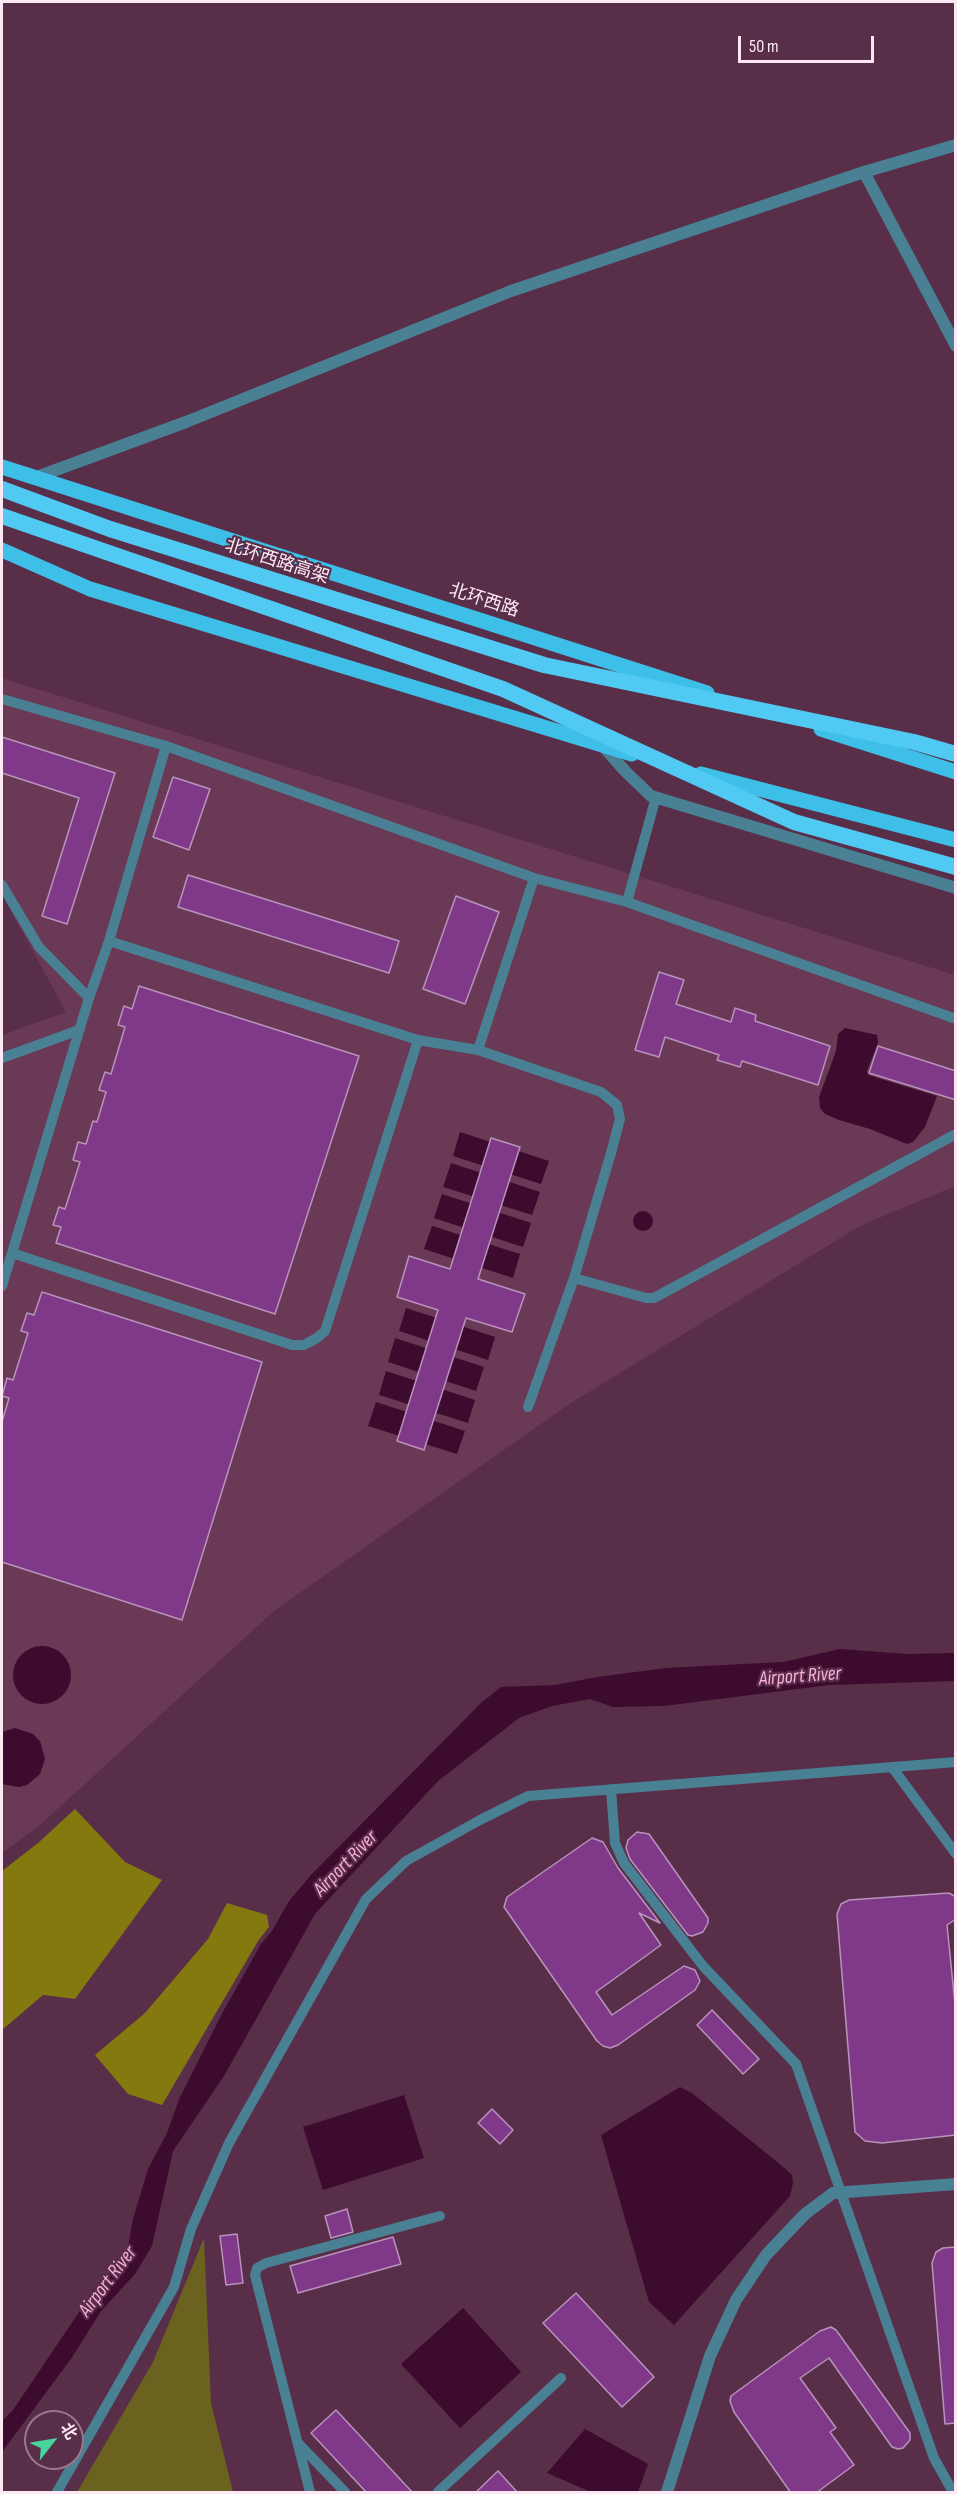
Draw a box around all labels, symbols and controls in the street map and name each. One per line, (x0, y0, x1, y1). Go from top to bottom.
scale bar (741, 24, 878, 62)
text: 50 m (749, 36, 779, 57)
street label: 北环西路高架 (222, 535, 332, 589)
street label: 北环西路 (446, 580, 522, 622)
water label: Airport River (758, 1662, 842, 1692)
water label: Airport River (309, 1826, 383, 1902)
water label: Airport River (74, 2242, 142, 2322)
north arrow (24, 2410, 84, 2470)
text: 北 (56, 2420, 80, 2443)

